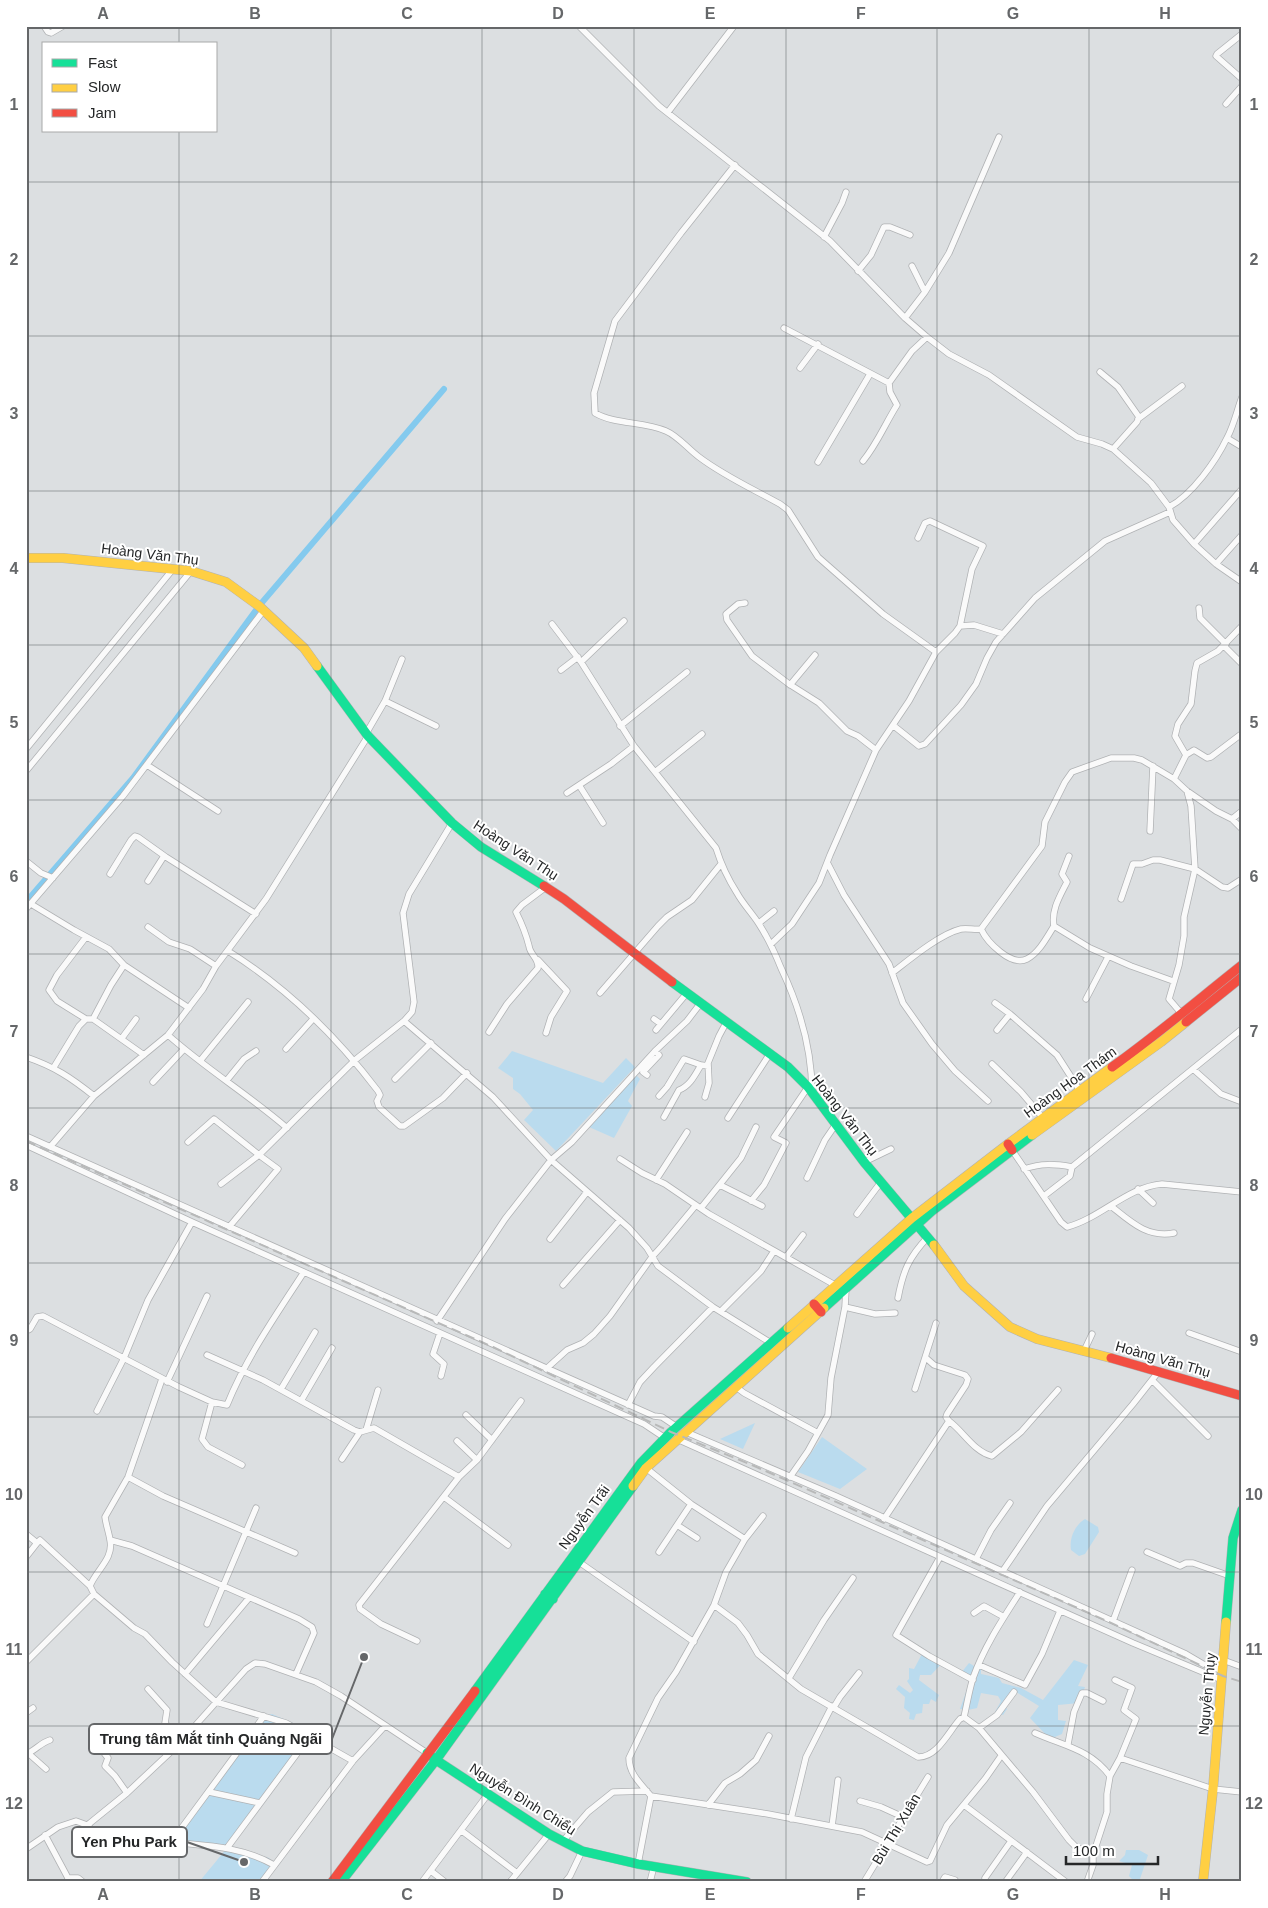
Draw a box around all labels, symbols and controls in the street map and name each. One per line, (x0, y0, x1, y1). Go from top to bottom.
text: A (97, 5, 109, 22)
text: B (249, 5, 261, 22)
text: C (401, 5, 413, 22)
text: D (552, 5, 564, 22)
text: E (705, 5, 716, 22)
text: F (856, 5, 866, 22)
text: G (1007, 5, 1019, 22)
text: H (1159, 5, 1171, 22)
legend (42, 42, 218, 132)
text: Fast (88, 54, 118, 71)
text: Slow (88, 78, 121, 95)
text: 1 (10, 96, 19, 113)
text: 1 (1250, 96, 1259, 113)
text: Jam (88, 104, 116, 121)
text: 2 (10, 251, 19, 268)
text: 2 (1250, 251, 1259, 268)
text: 3 (10, 405, 19, 422)
text: 3 (1250, 405, 1259, 422)
street label: Hoàng Văn Thụ (100, 540, 200, 568)
text: 4 (10, 560, 19, 577)
text: 4 (1250, 560, 1259, 577)
text: 5 (10, 714, 19, 731)
text: 5 (1250, 714, 1259, 731)
street label: Hoàng Văn Thụ (471, 817, 561, 883)
text: 6 (10, 868, 19, 885)
text: 6 (1250, 868, 1259, 885)
text: 7 (10, 1023, 19, 1040)
text: 7 (1250, 1023, 1259, 1040)
street label: Hoàng Hoa Thám (1021, 1043, 1119, 1121)
street label: Hoàng Văn Thụ (809, 1072, 881, 1158)
text: 8 (10, 1177, 19, 1194)
text: 8 (1250, 1177, 1259, 1194)
text: 9 (10, 1332, 19, 1349)
text: 9 (1250, 1332, 1259, 1349)
street label: Hoàng Văn Thụ (1114, 1338, 1212, 1380)
street label: Nguyễn Trãi (555, 1482, 613, 1552)
text: 10 (5, 1486, 23, 1503)
text: 10 (1245, 1486, 1263, 1503)
text: 11 (6, 1641, 23, 1658)
text: 11 (1246, 1641, 1263, 1658)
street label: Nguyễn Thụy (1195, 1652, 1219, 1736)
callout: Trung tâm Mắt tỉnh Quảng Ngãi (89, 1724, 332, 1754)
text: Trung tâm Mắt tỉnh Quảng Ngãi (100, 1730, 322, 1747)
street label: Nguyễn Đình Chiểu (467, 1760, 579, 1838)
street label: Bùi Thị Xuân (869, 1791, 923, 1867)
text: 12 (5, 1795, 23, 1812)
text: 12 (1245, 1795, 1263, 1812)
callout: Yen Phu Park (72, 1827, 187, 1857)
text: Yen Phu Park (81, 1833, 178, 1850)
scale bar (1066, 1833, 1158, 1865)
text: 100 m (1073, 1842, 1115, 1859)
text: A (97, 1886, 109, 1903)
text: B (249, 1886, 261, 1903)
text: C (401, 1886, 413, 1903)
text: D (552, 1886, 564, 1903)
text: E (705, 1886, 716, 1903)
text: F (856, 1886, 866, 1903)
text: G (1007, 1886, 1019, 1903)
text: H (1159, 1886, 1171, 1903)

